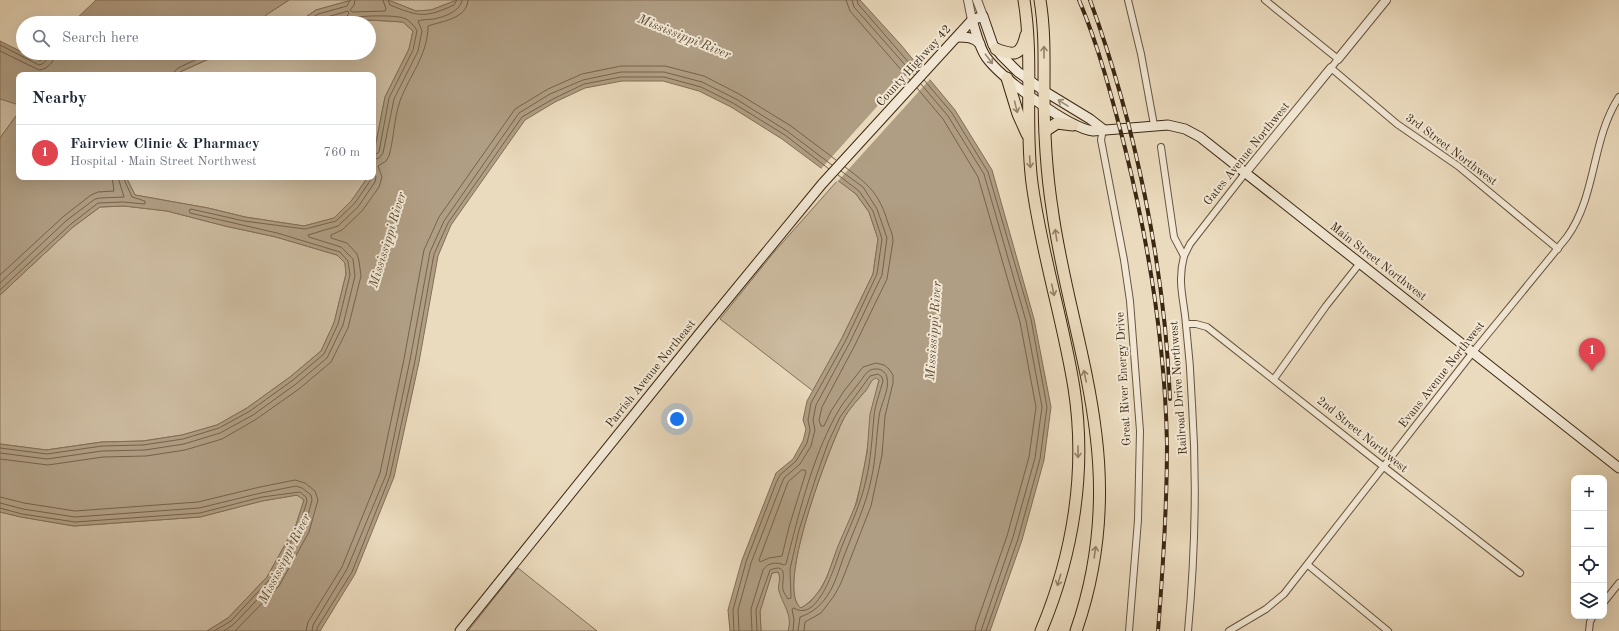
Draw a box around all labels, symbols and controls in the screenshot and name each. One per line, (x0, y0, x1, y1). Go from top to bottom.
water label: Mississippi River (635, 12, 733, 62)
search box (16, 16, 376, 60)
street label: County Highway 42 (874, 23, 954, 109)
icon: search (30, 27, 52, 49)
text: Search here (62, 31, 139, 46)
one-way arrow (1041, 46, 1048, 59)
one-way arrow (985, 54, 993, 65)
text: Nearby (32, 90, 87, 107)
one-way arrow (1058, 99, 1069, 107)
one-way arrow (1013, 100, 1020, 113)
street label: Gates Avenue Northwest (1202, 100, 1292, 208)
street label: 3rd Street Northwest (1403, 112, 1499, 188)
text: Fairview Clinic & Pharmacy (70, 137, 260, 152)
text: 1 (41, 146, 49, 159)
text: 760 m (323, 146, 360, 159)
text: Hospital · Main Street Northwest (70, 155, 257, 168)
one-way arrow (1026, 155, 1034, 168)
water label: Mississippi River (367, 190, 409, 290)
street label: Main Street Northwest (1328, 221, 1428, 303)
one-way arrow (1052, 229, 1060, 242)
water label: Mississippi River (924, 281, 944, 382)
one-way arrow (1050, 283, 1058, 296)
street label: Great River Energy Drive (1114, 311, 1134, 446)
street label: Parrish Avenue Northeast (604, 318, 698, 430)
street label: Evans Avenue Northwest (1397, 320, 1487, 430)
street label: Railroad Drive Northwest (1168, 321, 1190, 455)
pin: 1 (1579, 338, 1605, 371)
one-way arrow (1081, 370, 1089, 383)
street label: 2nd Street Northwest (1314, 395, 1410, 475)
your location (667, 409, 687, 429)
one-way arrow (1074, 445, 1082, 458)
map controls (1571, 475, 1607, 619)
button: + (1571, 475, 1607, 511)
water label: Mississippi River (256, 511, 314, 607)
button: − (1571, 511, 1607, 547)
one-way arrow (1091, 546, 1099, 559)
button: locate (1571, 547, 1607, 583)
one-way arrow (1055, 573, 1062, 586)
button: layers (1571, 583, 1607, 619)

